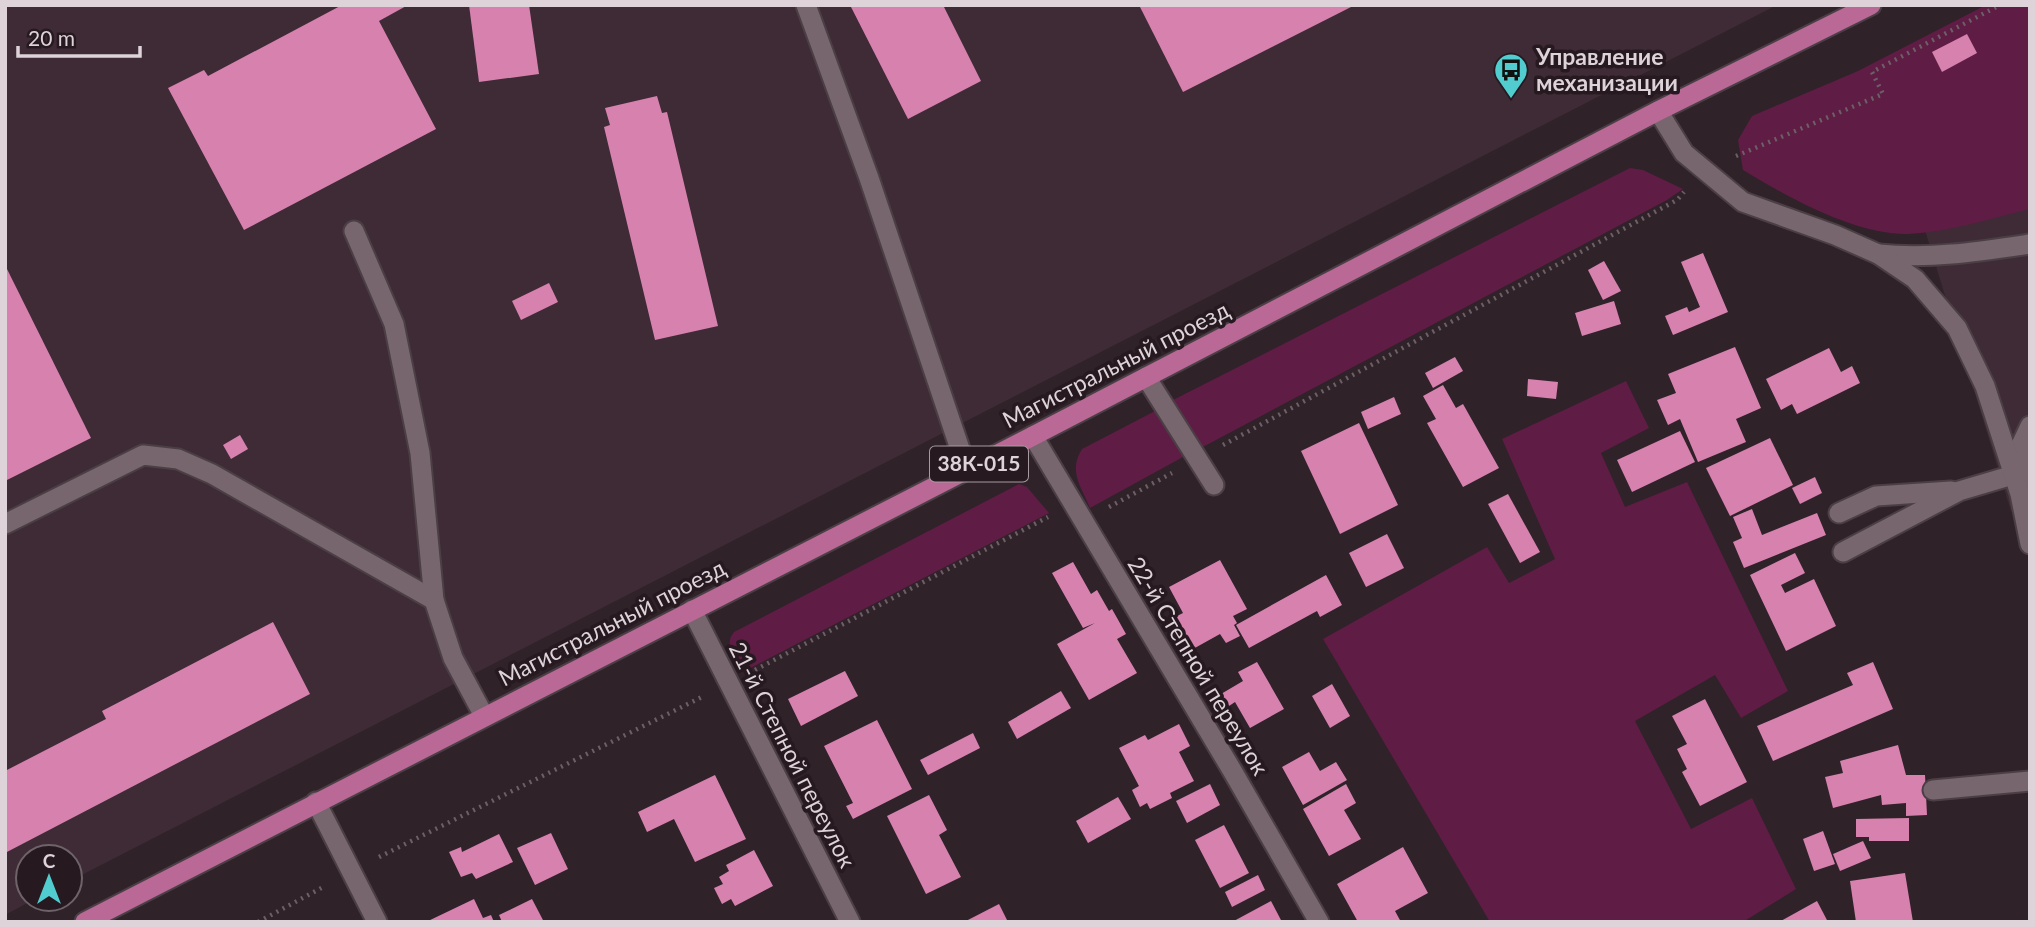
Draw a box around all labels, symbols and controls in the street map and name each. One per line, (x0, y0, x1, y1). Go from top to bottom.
scale bar (18, 14, 140, 58)
text: 20 m (28, 25, 75, 50)
place label: Управление механизации (1535, 42, 1678, 96)
bus stop icon: Управление механизации (1492, 51, 1530, 100)
street label: Магистральный проезд (997, 295, 1234, 433)
road number: 38К-015 (930, 447, 1028, 482)
street label: 22-й Степной переулок (1123, 551, 1275, 780)
street label: Магистральный проезд (493, 553, 730, 691)
street label: 21-й Степной переулок (724, 637, 862, 872)
north arrow (14, 843, 84, 913)
text: С (43, 849, 56, 872)

